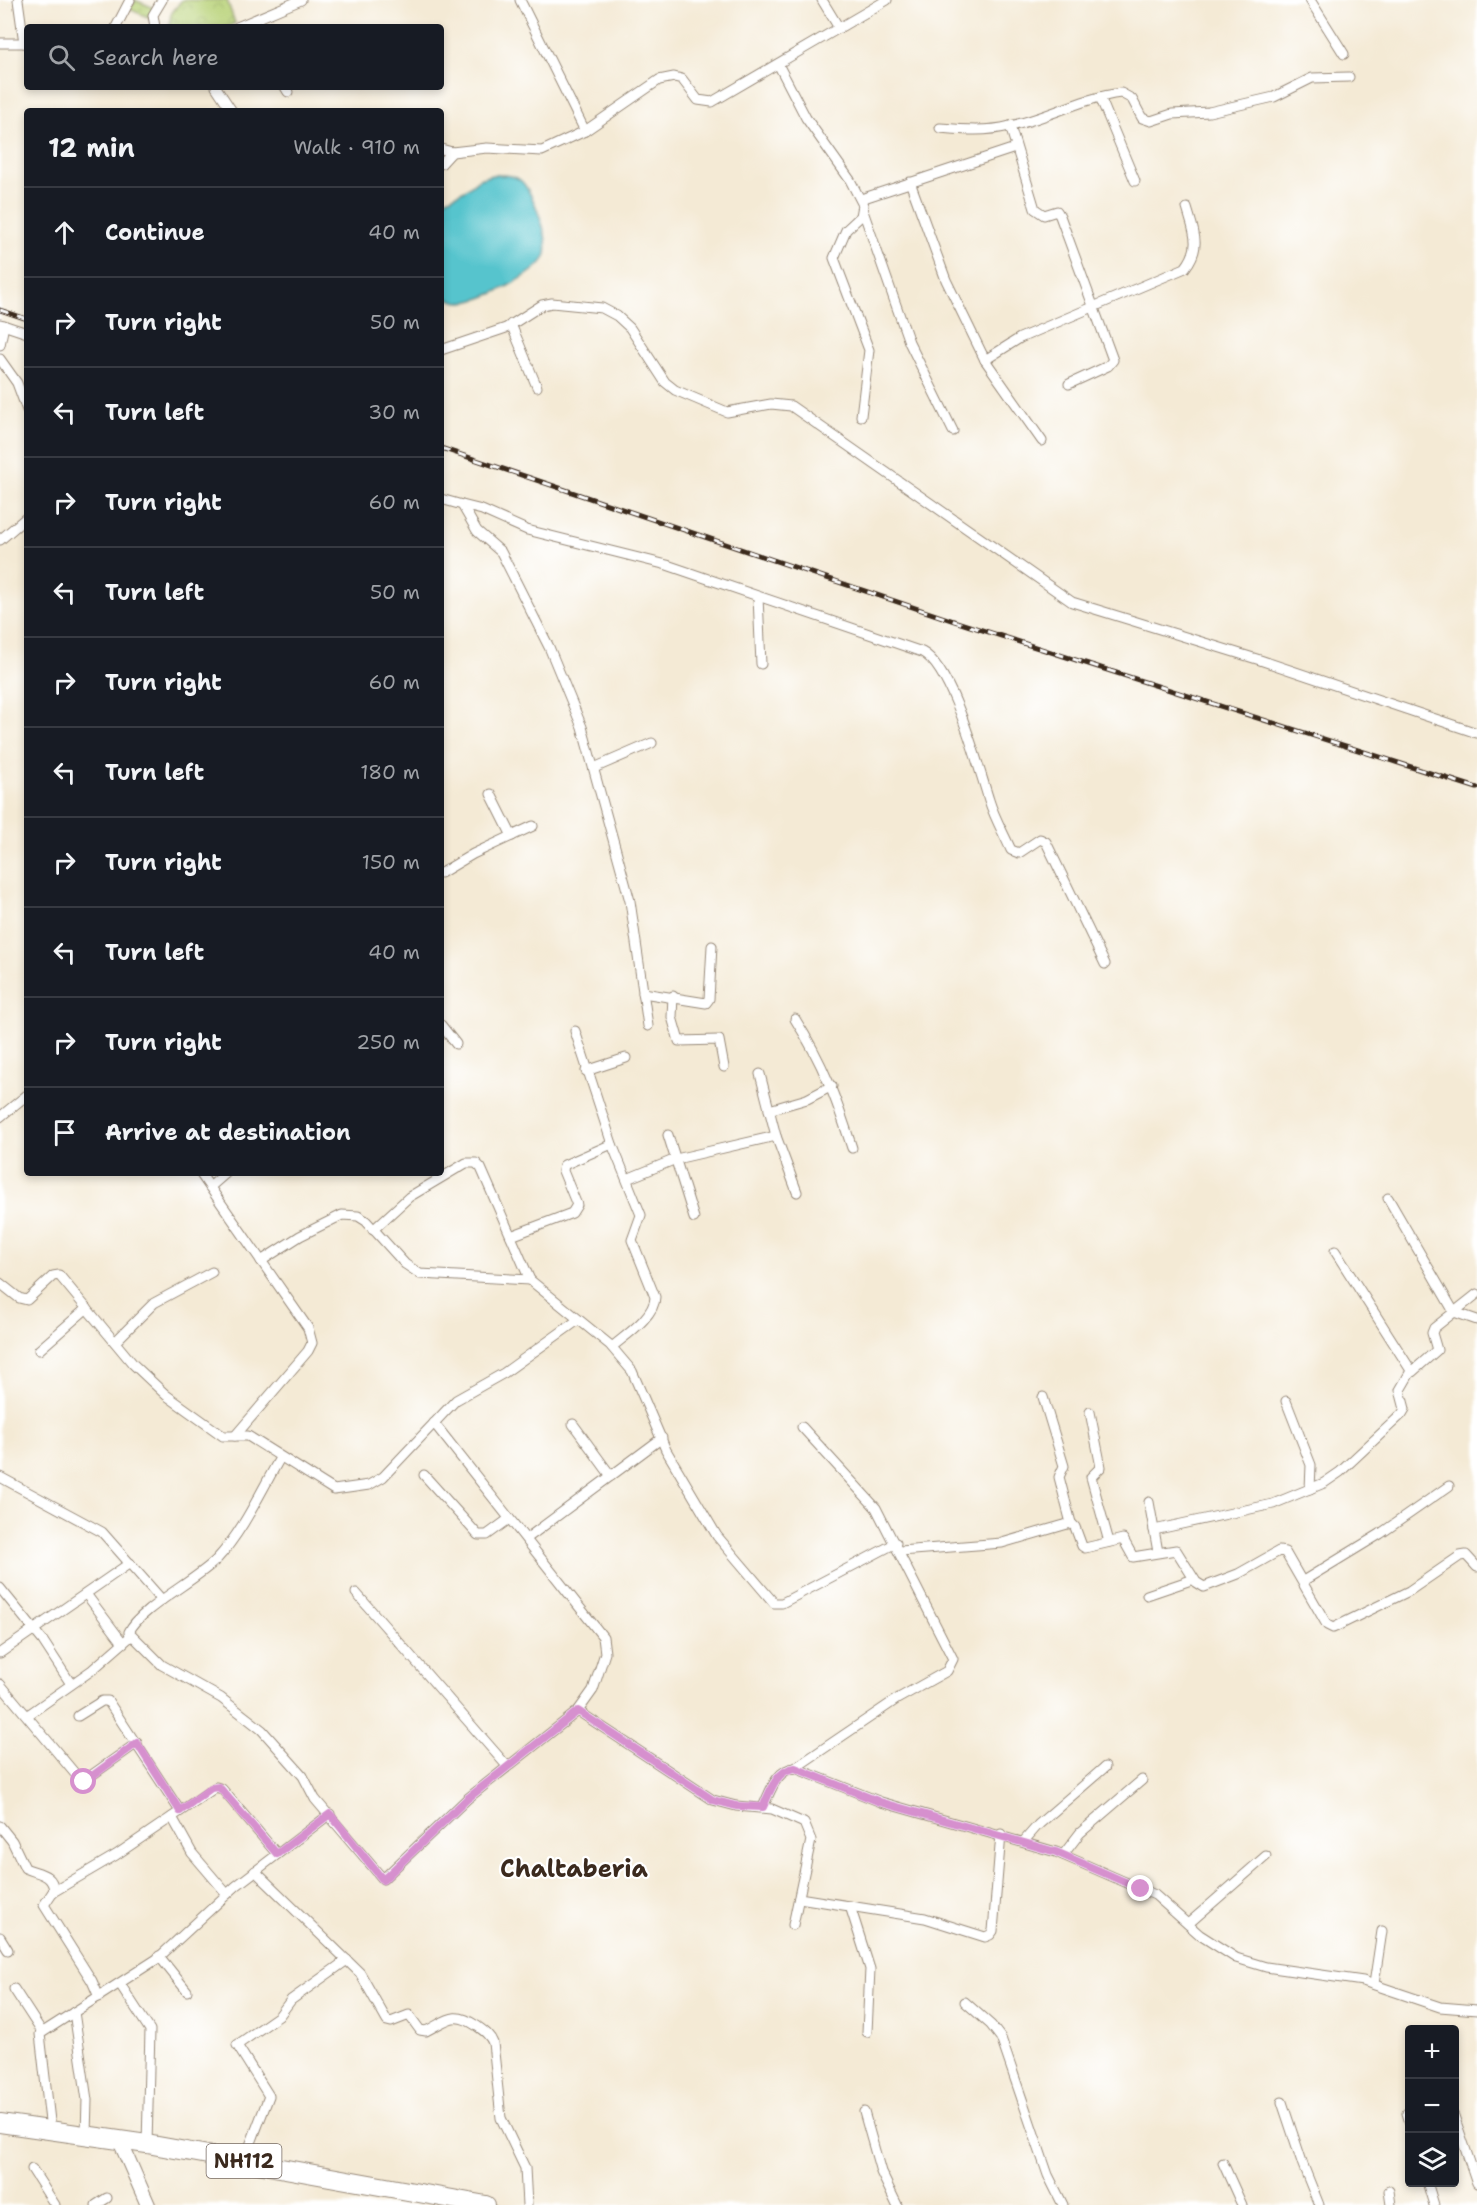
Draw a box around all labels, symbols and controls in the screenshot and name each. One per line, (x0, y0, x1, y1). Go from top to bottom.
search box (24, 24, 444, 90)
icon: search (45, 41, 78, 74)
text: Search here (93, 43, 219, 72)
text: 12 min (48, 130, 135, 165)
text: Walk · 910 m (293, 134, 420, 160)
icon: ahead (48, 216, 81, 249)
text: Continue (105, 218, 205, 247)
text: 40 m (368, 219, 420, 245)
icon: right (48, 306, 81, 339)
text: Turn right (105, 308, 222, 337)
text: 50 m (370, 309, 420, 335)
icon: left (48, 396, 81, 429)
text: Turn left (105, 398, 204, 427)
text: 30 m (368, 399, 420, 425)
icon: right (48, 486, 81, 519)
text: Turn right (105, 488, 222, 517)
text: 60 m (368, 489, 420, 515)
icon: left (48, 576, 81, 609)
text: Turn left (105, 578, 204, 607)
text: 50 m (370, 579, 420, 605)
icon: right (48, 666, 81, 699)
text: Turn right (105, 668, 222, 697)
text: 60 m (368, 669, 420, 695)
icon: left (48, 756, 81, 789)
text: Turn left (105, 758, 204, 787)
text: 180 m (360, 759, 420, 785)
icon: right (48, 846, 81, 879)
text: Turn right (105, 848, 222, 877)
text: 150 m (362, 849, 420, 875)
icon: left (48, 936, 81, 969)
text: Turn left (105, 938, 204, 967)
text: 40 m (368, 939, 420, 965)
icon: right (48, 1026, 81, 1059)
text: Turn right (105, 1028, 222, 1057)
text: 250 m (356, 1029, 420, 1055)
icon: arrive (48, 1116, 81, 1149)
text: Arrive at destination (105, 1118, 351, 1147)
route start (70, 1768, 96, 1794)
district label: Chaltaberia (500, 1853, 649, 1885)
route end (1127, 1875, 1153, 1901)
map controls (1405, 2025, 1459, 2187)
button: + (1405, 2025, 1459, 2079)
button: − (1405, 2079, 1459, 2133)
button: layers (1405, 2133, 1459, 2187)
road number: NH112 (206, 2144, 282, 2178)

